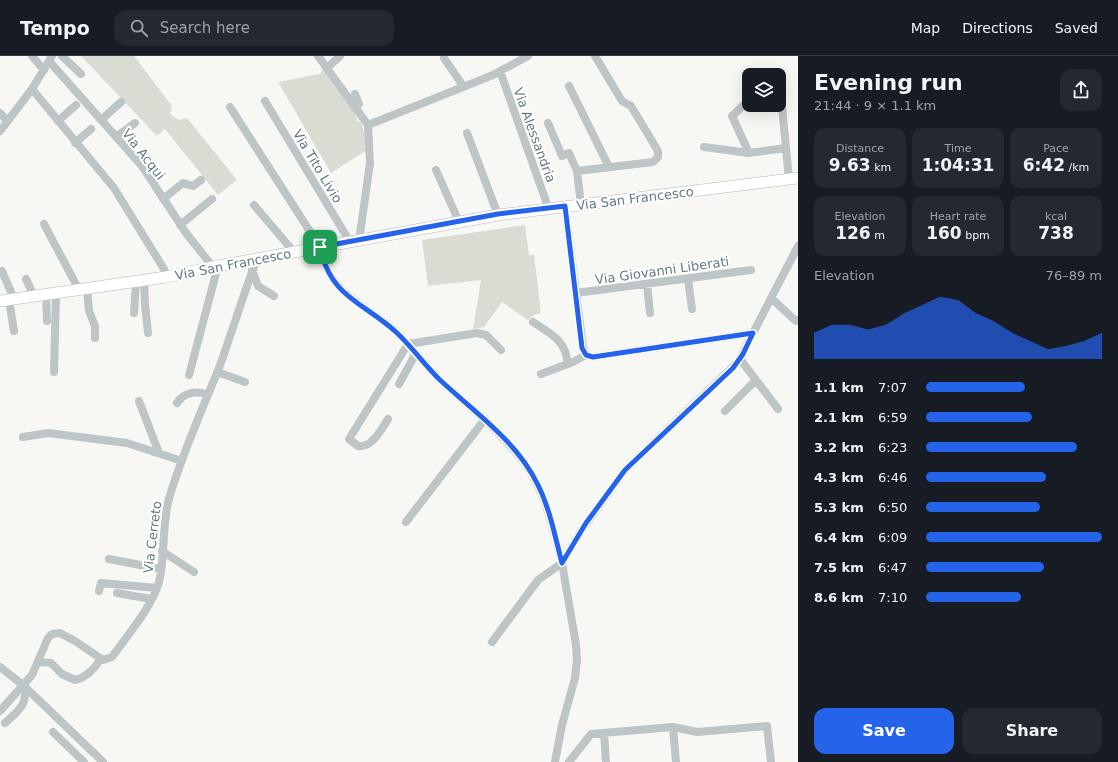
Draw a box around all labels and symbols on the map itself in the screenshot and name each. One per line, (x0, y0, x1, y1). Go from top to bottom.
street label: Via Alessandria (510, 86, 559, 185)
street label: Via Acqui (119, 126, 168, 183)
street label: Via Tito Livio (290, 127, 345, 206)
street label: Via San Francesco (576, 184, 695, 213)
pin (303, 230, 337, 264)
street label: Via San Francesco (174, 246, 292, 283)
street label: Via Giovanni Liberati (594, 254, 730, 287)
street label: Via Cerreto (141, 500, 164, 574)

